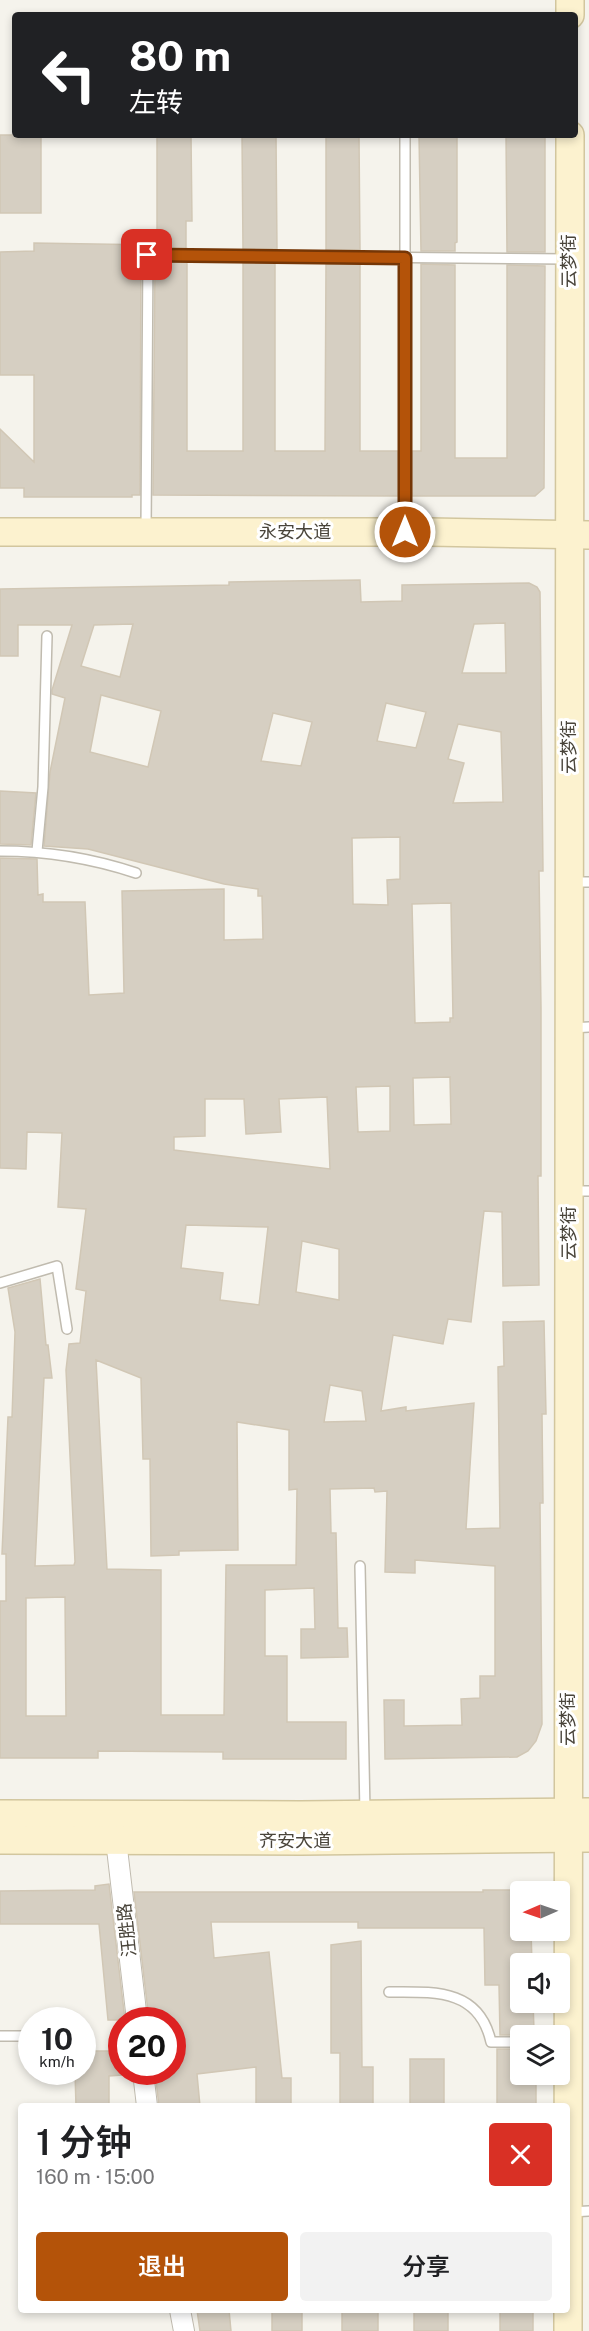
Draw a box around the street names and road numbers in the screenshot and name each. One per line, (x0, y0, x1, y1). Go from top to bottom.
street label: 云梦街 (558, 234, 579, 288)
street label: 永安大道 (259, 521, 331, 542)
street label: 云梦街 (558, 720, 579, 774)
street label: 云梦街 (558, 1206, 579, 1260)
street label: 云梦街 (557, 1692, 578, 1746)
street label: 齐安大道 (259, 1830, 331, 1851)
street label: 汪胜路 (113, 1902, 140, 1958)

